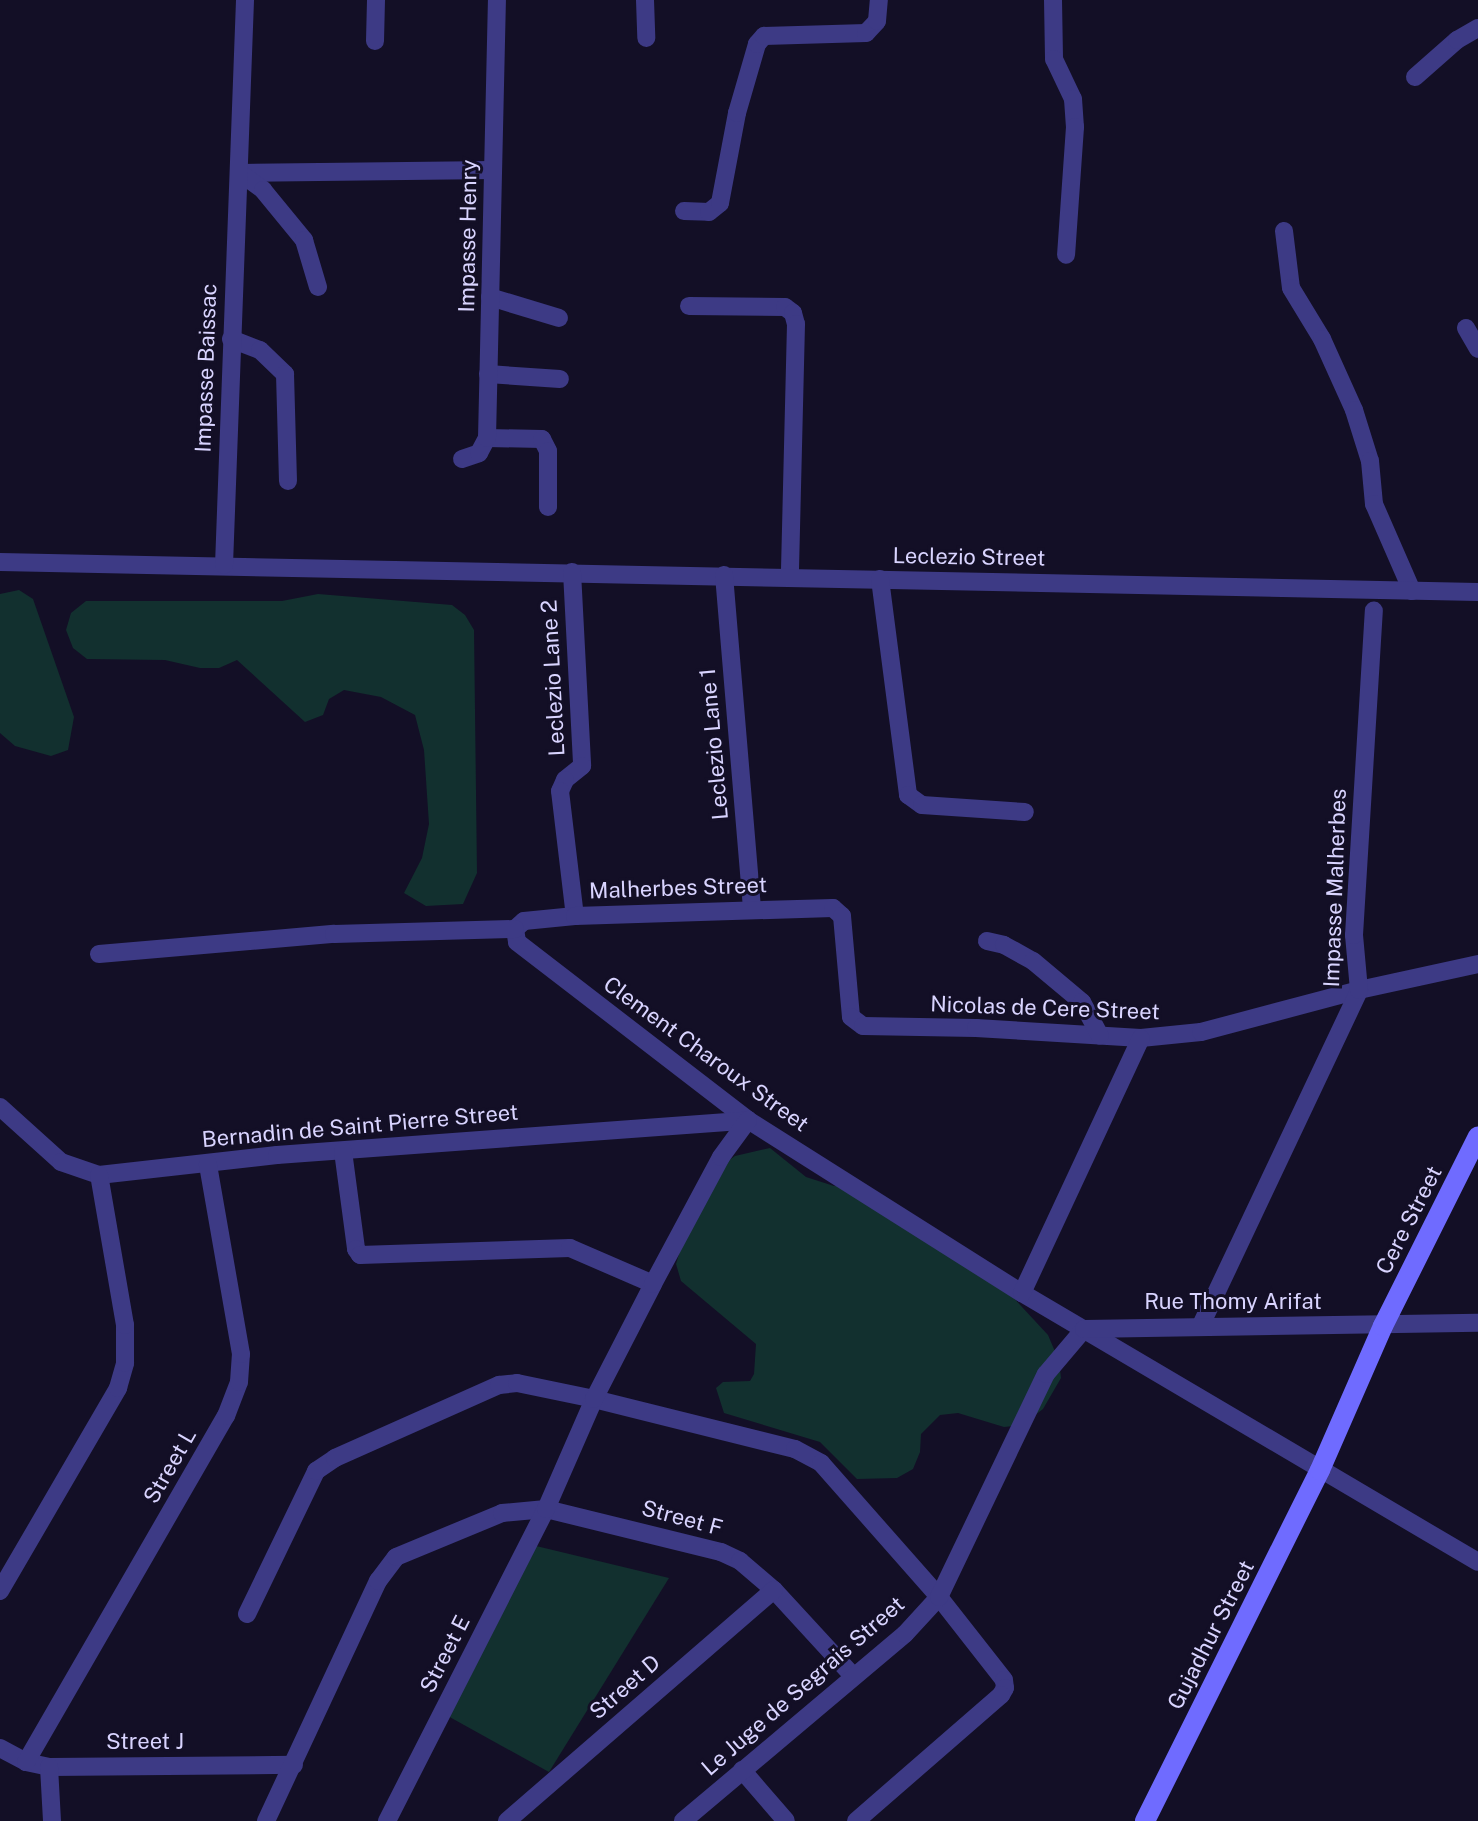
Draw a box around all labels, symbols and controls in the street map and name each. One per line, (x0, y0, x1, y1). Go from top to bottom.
street label: Impasse Henry (453, 159, 483, 313)
street label: Impasse Baissac (190, 283, 222, 453)
street label: Leclezio Street (892, 542, 1046, 572)
street label: Leclezio Lane 2 (536, 599, 570, 757)
street label: Leclezio Lane 1 (694, 667, 734, 821)
street label: Impasse Malherbes (1318, 788, 1352, 988)
street label: Malherbes Street (589, 872, 767, 904)
street label: Clement Charoux Street (598, 971, 814, 1137)
street label: Nicolas de Cere Street (929, 991, 1161, 1025)
street label: Bernadin de Saint Pierre Street (200, 1099, 520, 1153)
street label: Cere Street (1370, 1161, 1448, 1279)
street label: Rue Thomy Arifat (1144, 1289, 1322, 1315)
street label: Street L (138, 1424, 202, 1508)
street label: Street F (639, 1495, 725, 1541)
street label: Gujadhur Street (1162, 1556, 1260, 1714)
street label: Le Juge de Segrais Street (696, 1590, 910, 1782)
street label: Street E (414, 1611, 476, 1697)
street label: Street D (584, 1649, 666, 1725)
street label: Street J (106, 1729, 184, 1755)

